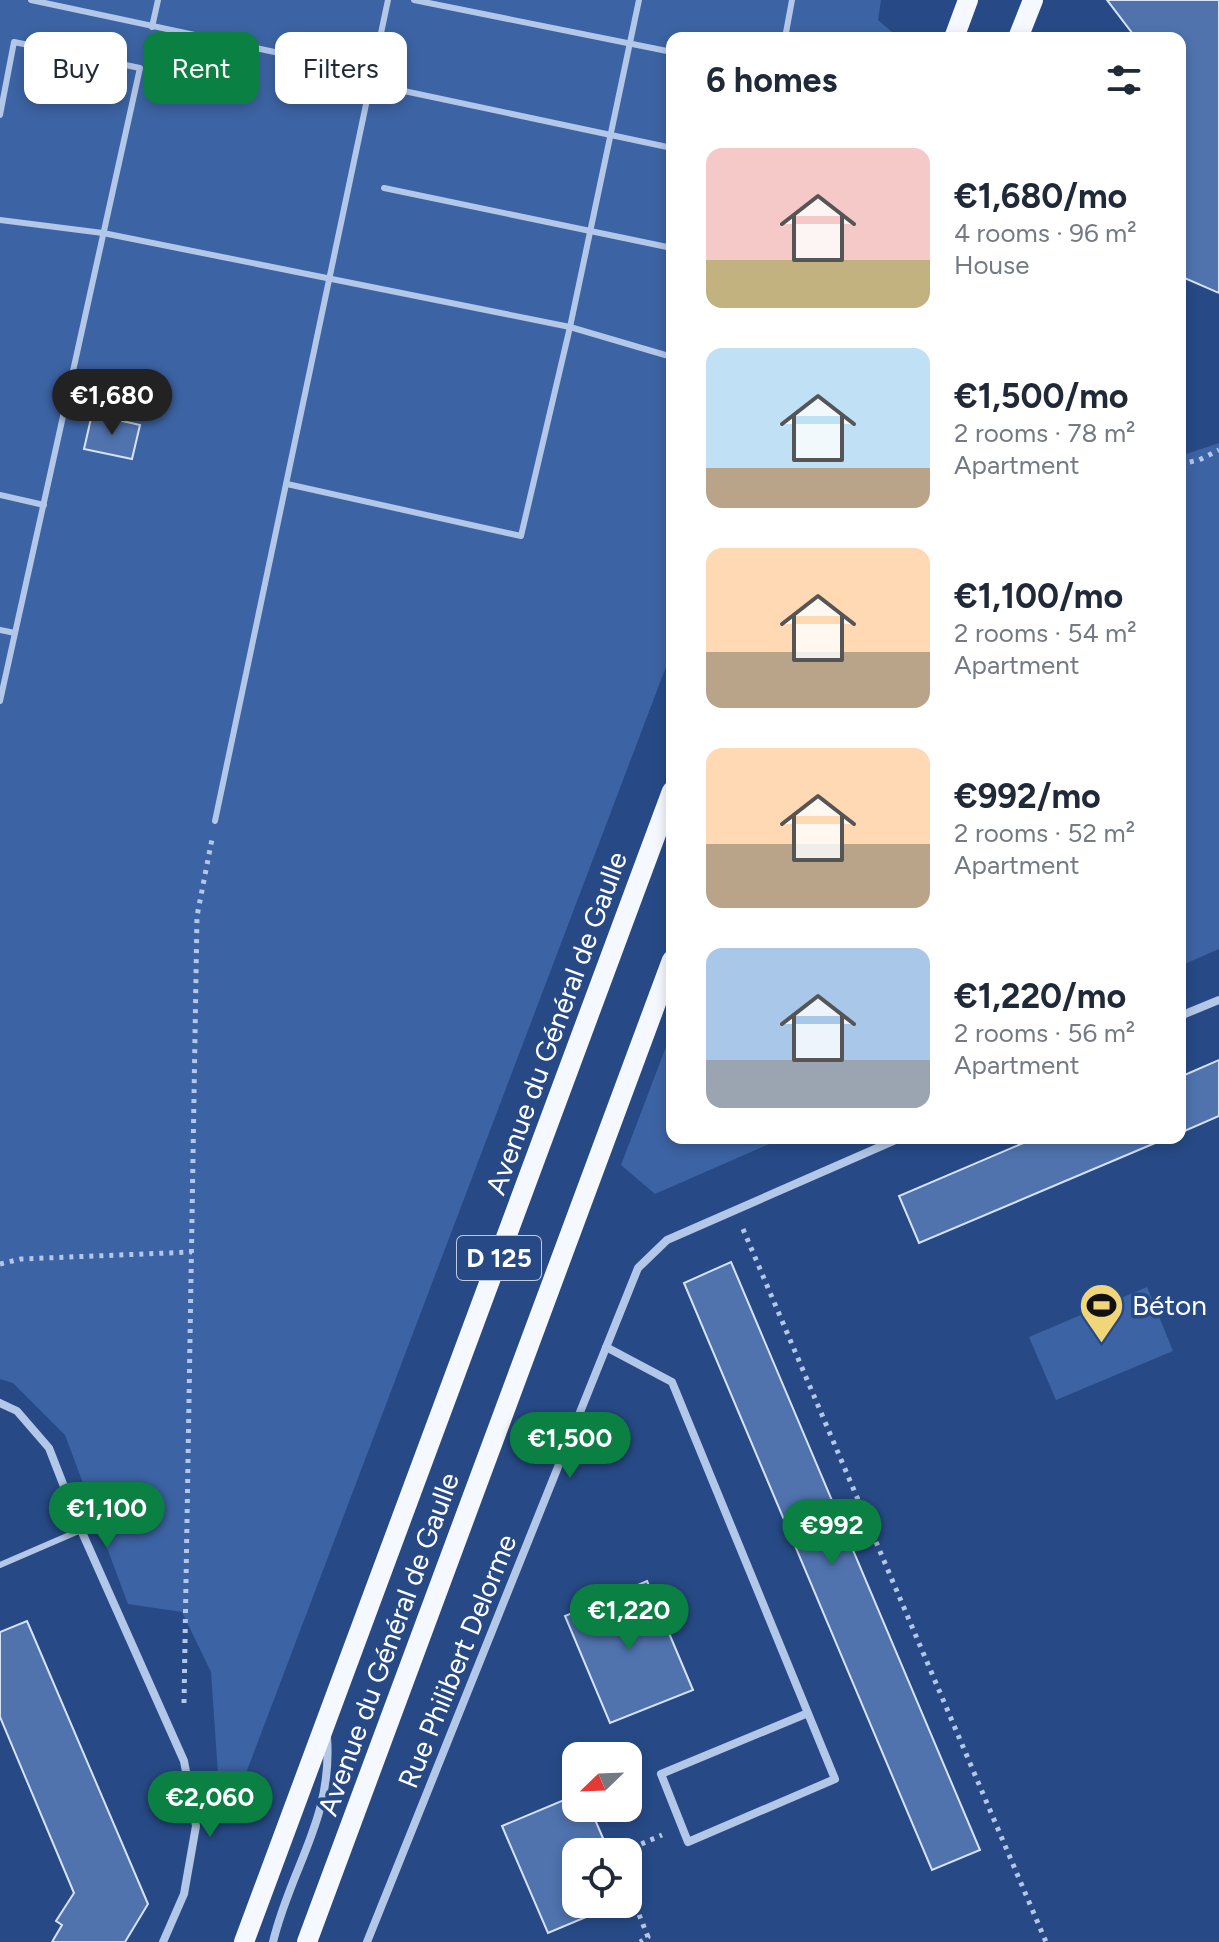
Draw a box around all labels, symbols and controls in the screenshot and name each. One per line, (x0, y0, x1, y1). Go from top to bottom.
chip: Buy (24, 32, 127, 104)
chip: Rent (143, 32, 259, 104)
chip: Filters (275, 32, 407, 104)
icon: filters (1102, 58, 1146, 102)
text: 6 homes (706, 60, 837, 101)
text: €1,680/mo (954, 176, 1127, 217)
icon: home (770, 180, 866, 276)
text: 4 rooms · 96 m² (954, 217, 1137, 249)
text: House (954, 249, 1029, 281)
pin: €1,680 (47, 369, 177, 437)
text: €1,500/mo (954, 376, 1129, 417)
text: €1,680 (70, 379, 154, 411)
icon: home (770, 380, 866, 476)
text: 2 rooms · 78 m² (954, 417, 1135, 449)
text: Apartment (954, 449, 1080, 481)
text: €1,100/mo (954, 576, 1123, 617)
icon: home (770, 580, 866, 676)
text: 2 rooms · 54 m² (954, 617, 1137, 649)
text: Apartment (954, 649, 1080, 681)
text: €992/mo (954, 776, 1101, 817)
icon: home (770, 780, 866, 876)
text: 2 rooms · 52 m² (954, 817, 1135, 849)
street label: Avenue du Général de Gaulle (478, 847, 634, 1199)
text: Apartment (954, 849, 1080, 881)
text: €1,220/mo (954, 976, 1126, 1017)
icon: home (770, 980, 866, 1076)
text: 2 rooms · 56 m² (954, 1017, 1135, 1049)
text: Apartment (954, 1049, 1080, 1081)
road number: D 125 (457, 1236, 541, 1280)
sports icon: Béton (1077, 1281, 1125, 1344)
place label: Béton (1132, 1288, 1207, 1322)
pin: €1,500 (505, 1412, 635, 1480)
text: €1,500 (528, 1422, 612, 1454)
street label: Avenue du Général de Gaulle (310, 1468, 466, 1820)
pin: €1,100 (42, 1482, 172, 1550)
text: €1,100 (67, 1492, 147, 1524)
pin: €992 (785, 1499, 879, 1567)
text: €992 (800, 1509, 864, 1541)
street label: Rue Philibert Delorme (391, 1529, 523, 1793)
pin: €1,220 (564, 1584, 694, 1652)
text: €1,220 (588, 1594, 670, 1626)
north arrow (562, 1742, 642, 1822)
map controls (562, 1742, 642, 1918)
pin: €2,060 (145, 1771, 275, 1839)
text: €2,060 (166, 1781, 254, 1813)
button: locate (562, 1838, 642, 1918)

